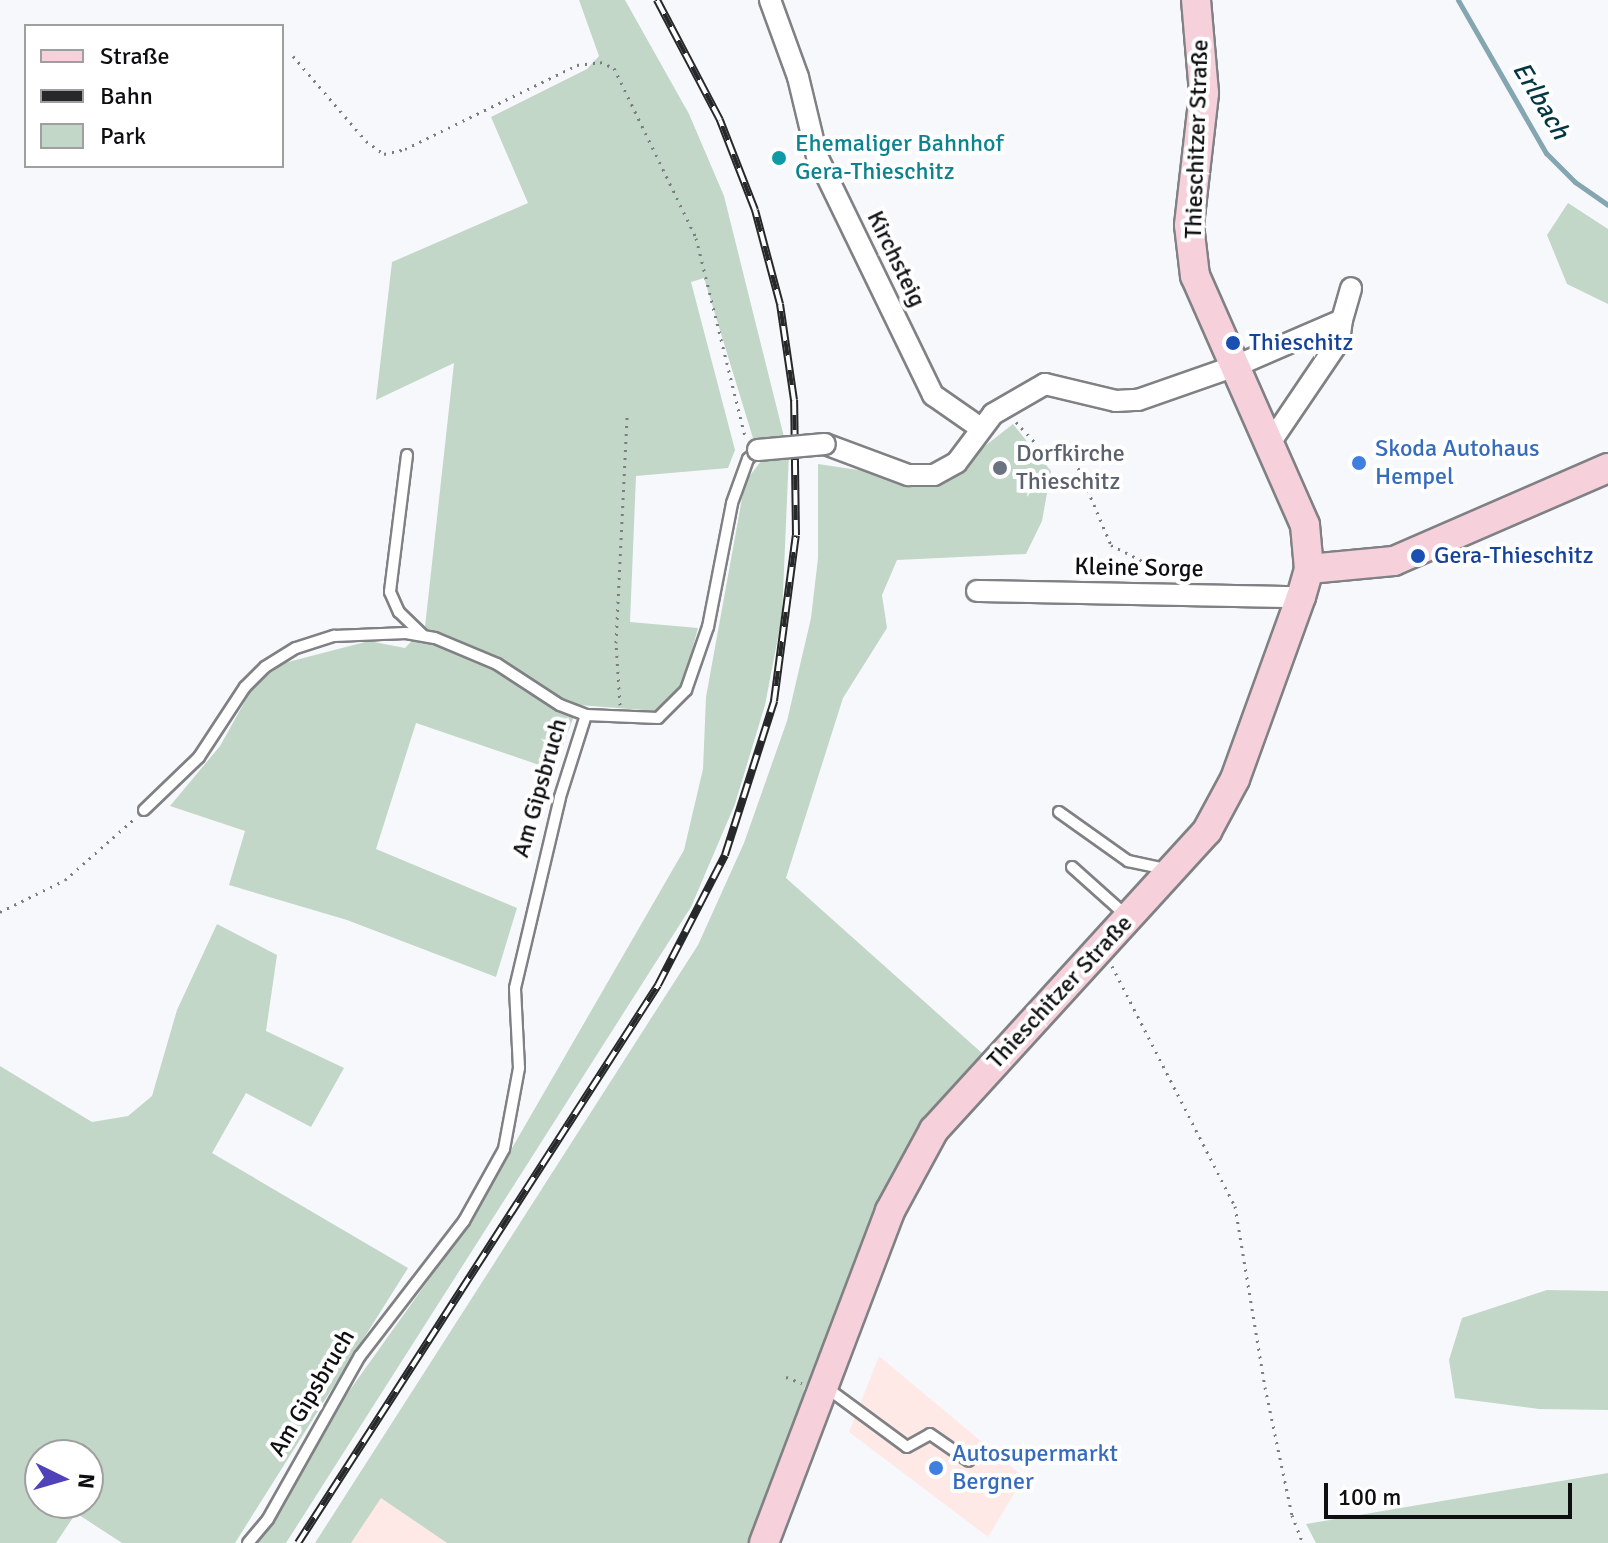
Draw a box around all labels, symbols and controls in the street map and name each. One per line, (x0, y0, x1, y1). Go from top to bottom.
legend (24, 24, 284, 168)
street label: Thieschitzer Straße (1179, 39, 1215, 239)
text: Straße (100, 41, 170, 71)
water label: Erlbach (1505, 56, 1575, 146)
text: Bahn (100, 81, 153, 111)
text: Park (100, 121, 146, 151)
place label: Ehemaliger Bahnhof Gera-Thieschitz (795, 130, 1003, 186)
marker: Ehemaliger Bahnhof Gera-Thieschitz (770, 149, 788, 167)
street label: Kirchsteig (860, 206, 932, 312)
place label: Thieschitz (1249, 329, 1353, 357)
marker: Thieschitz (1224, 334, 1242, 352)
place label: Skoda Autohaus Hempel (1375, 435, 1540, 491)
place label: Dorfkirche Thieschitz (1016, 440, 1125, 496)
marker: Skoda Autohaus Hempel (1350, 454, 1368, 472)
marker: Dorfkirche Thieschitz (991, 459, 1009, 477)
place label: Gera-Thieschitz (1434, 542, 1594, 570)
marker: Gera-Thieschitz (1409, 547, 1427, 565)
street label: Kleine Sorge (1074, 552, 1204, 584)
street label: Am Gipsbruch (506, 715, 574, 861)
street label: Thieschitzer Straße (981, 909, 1139, 1075)
street label: Am Gipsbruch (263, 1324, 361, 1462)
north arrow (24, 1439, 104, 1519)
place label: Autosupermarkt Bergner (952, 1440, 1118, 1496)
marker: Autosupermarkt Bergner (927, 1459, 945, 1477)
scale bar (1328, 1467, 1576, 1517)
text: N (72, 1472, 101, 1490)
text: 100 m (1338, 1482, 1401, 1512)

